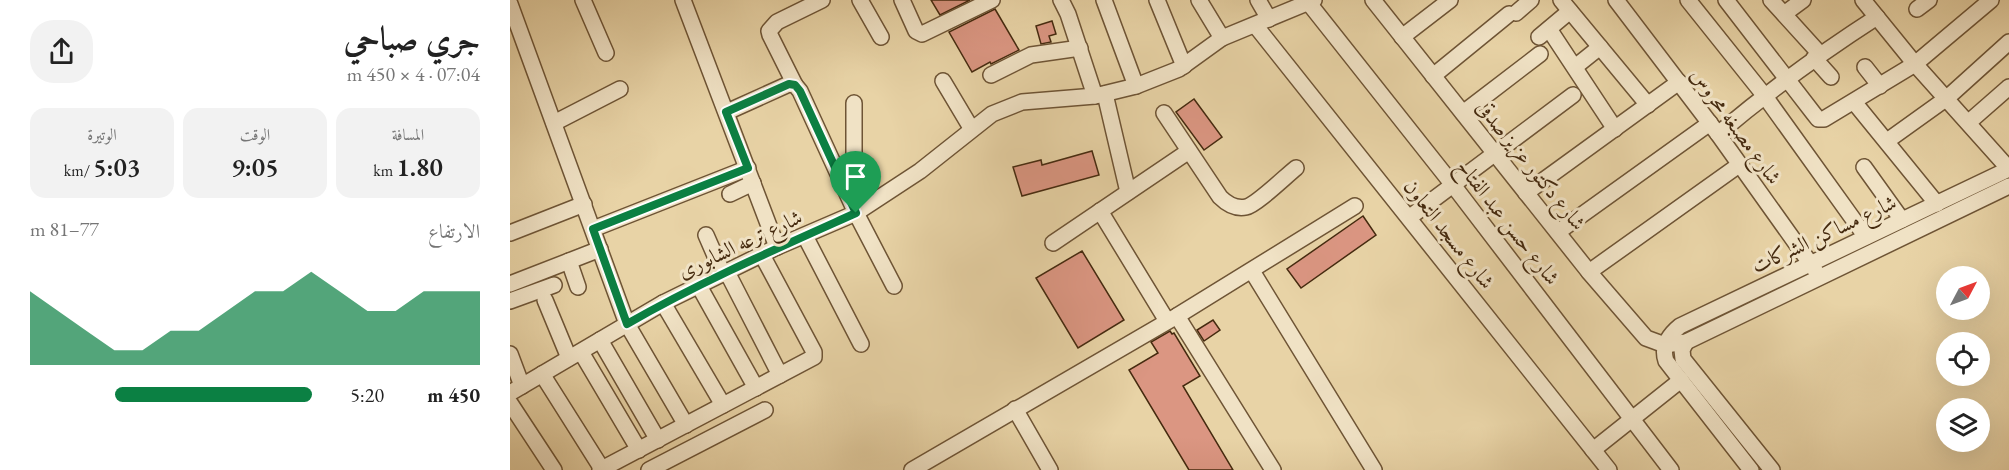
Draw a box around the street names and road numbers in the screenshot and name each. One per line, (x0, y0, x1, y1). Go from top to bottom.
street label: شارع مصبغه محروس (1681, 62, 1788, 192)
street label: شارع دكتور عزيز صدقى (1467, 94, 1592, 239)
street label: شارع حسن عبد الفتاح (1446, 153, 1566, 294)
street label: شارع مسجد التعاون (1394, 173, 1501, 297)
street label: شارع مساكن الشركات (1747, 188, 1903, 283)
street label: شارع ترعه الشابورى (673, 203, 809, 289)

